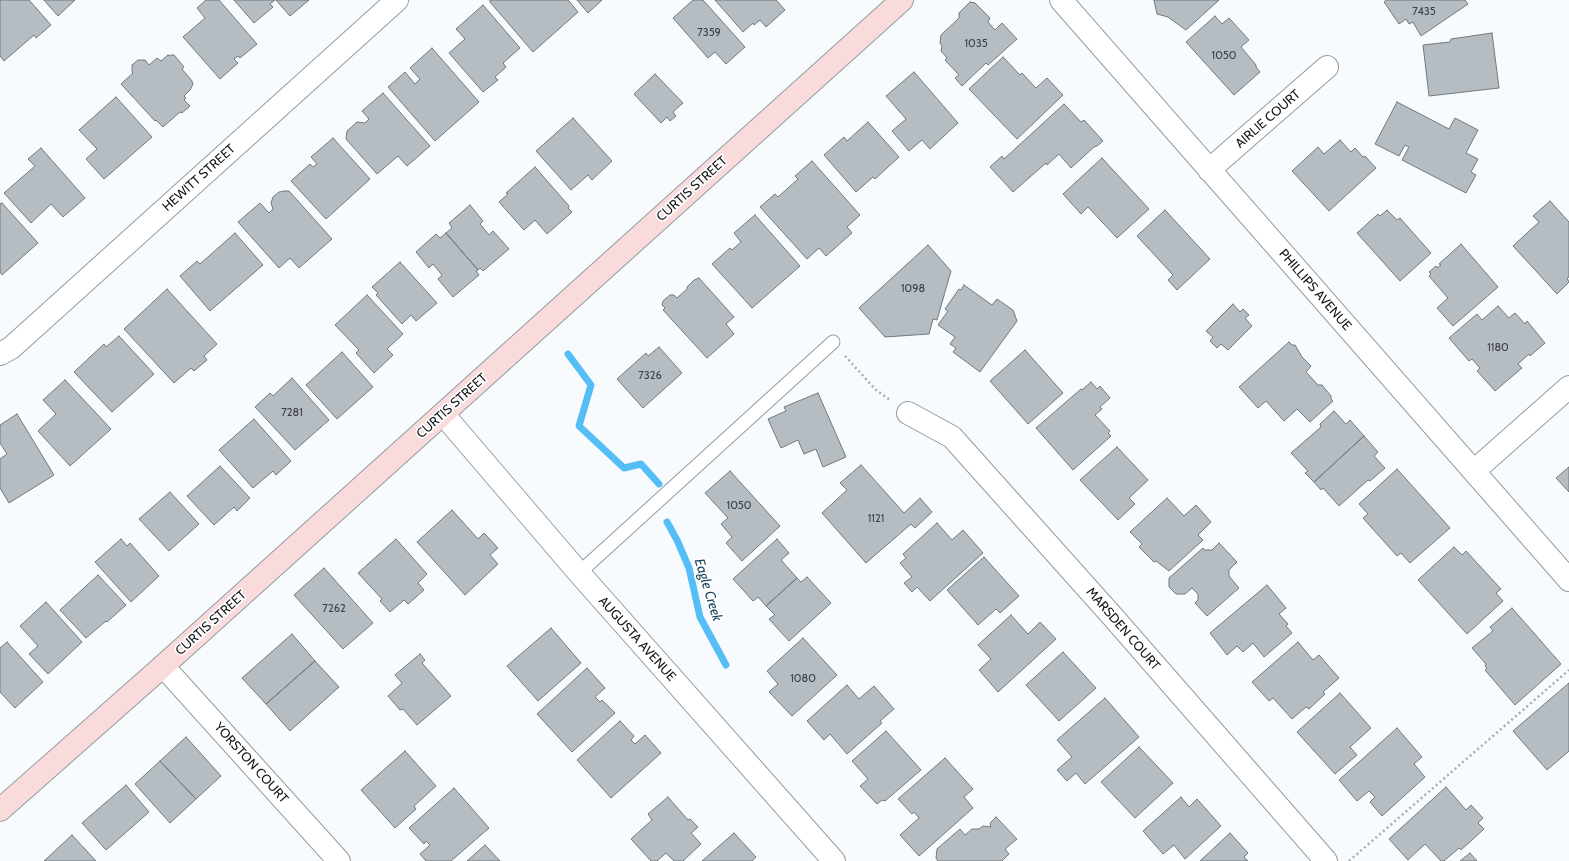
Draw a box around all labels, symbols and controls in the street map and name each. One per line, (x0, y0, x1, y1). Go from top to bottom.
house number: 7435 (1412, 5, 1436, 19)
house number: 7359 (697, 26, 721, 40)
house number: 1035 (964, 37, 988, 51)
house number: 1050 (1212, 49, 1236, 63)
street label: AIRLIE COURT (1232, 87, 1304, 151)
street label: HEWITT STREET (159, 141, 239, 215)
street label: CURTIS STREET (654, 153, 730, 225)
street label: PHILLIPS AVENUE (1275, 246, 1355, 334)
house number: 1098 (901, 282, 925, 296)
house number: 1180 (1487, 341, 1509, 355)
house number: 7326 (638, 369, 662, 383)
street label: CURTIS STREET (414, 370, 490, 442)
house number: 7281 (281, 406, 303, 420)
house number: 1050 (727, 499, 751, 513)
house number: 1121 (868, 512, 884, 526)
water label: Eagle Creek (691, 557, 725, 623)
street label: MARSDEN COURT (1083, 584, 1163, 674)
street label: CURTIS STREET (173, 587, 249, 659)
street label: AUGUSTA AVENUE (595, 594, 679, 684)
house number: 7262 (322, 602, 346, 616)
house number: 1080 (790, 672, 816, 686)
street label: YORSTON COURT (211, 719, 291, 807)

